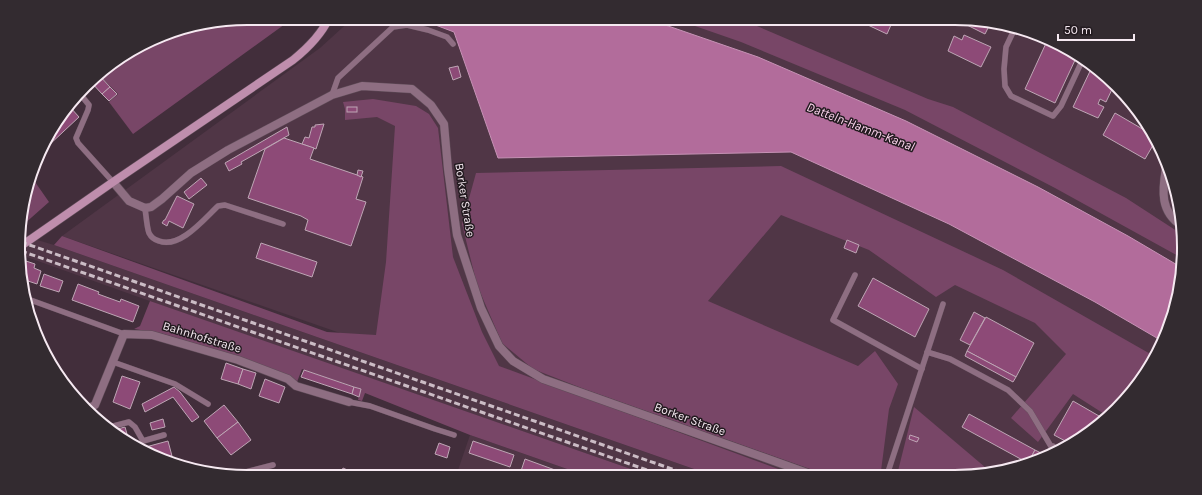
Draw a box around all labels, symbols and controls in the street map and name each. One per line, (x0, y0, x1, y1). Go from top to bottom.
scale bar (1058, 16, 1134, 42)
text: 50 m (1064, 23, 1092, 37)
water label: Datteln-Hamm-Kanal (805, 99, 917, 154)
street label: Borker Straße (452, 162, 478, 238)
street label: Bahnhofstraße (161, 318, 243, 356)
street label: Borker Straße (653, 400, 727, 438)

